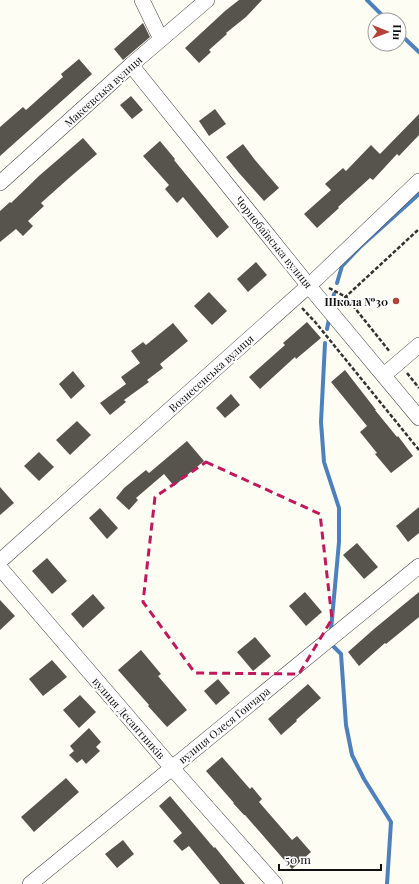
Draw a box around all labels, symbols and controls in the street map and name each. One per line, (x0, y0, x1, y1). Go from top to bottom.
north arrow (367, 12, 407, 52)
text: Пн (390, 24, 405, 40)
street label: Макеєвська вулиця (61, 52, 145, 130)
street label: Чорнобаївська вулиця (232, 193, 316, 291)
place label: Школа №30 (324, 294, 388, 309)
marker: Школа №30 (391, 296, 401, 306)
street label: Вознесенська вулиця (165, 331, 257, 415)
street label: вулиця Десантників (89, 674, 169, 762)
street label: вулиця Олеся Гончара (175, 683, 273, 767)
scale bar (279, 846, 381, 872)
text: 50 m (285, 851, 311, 867)

